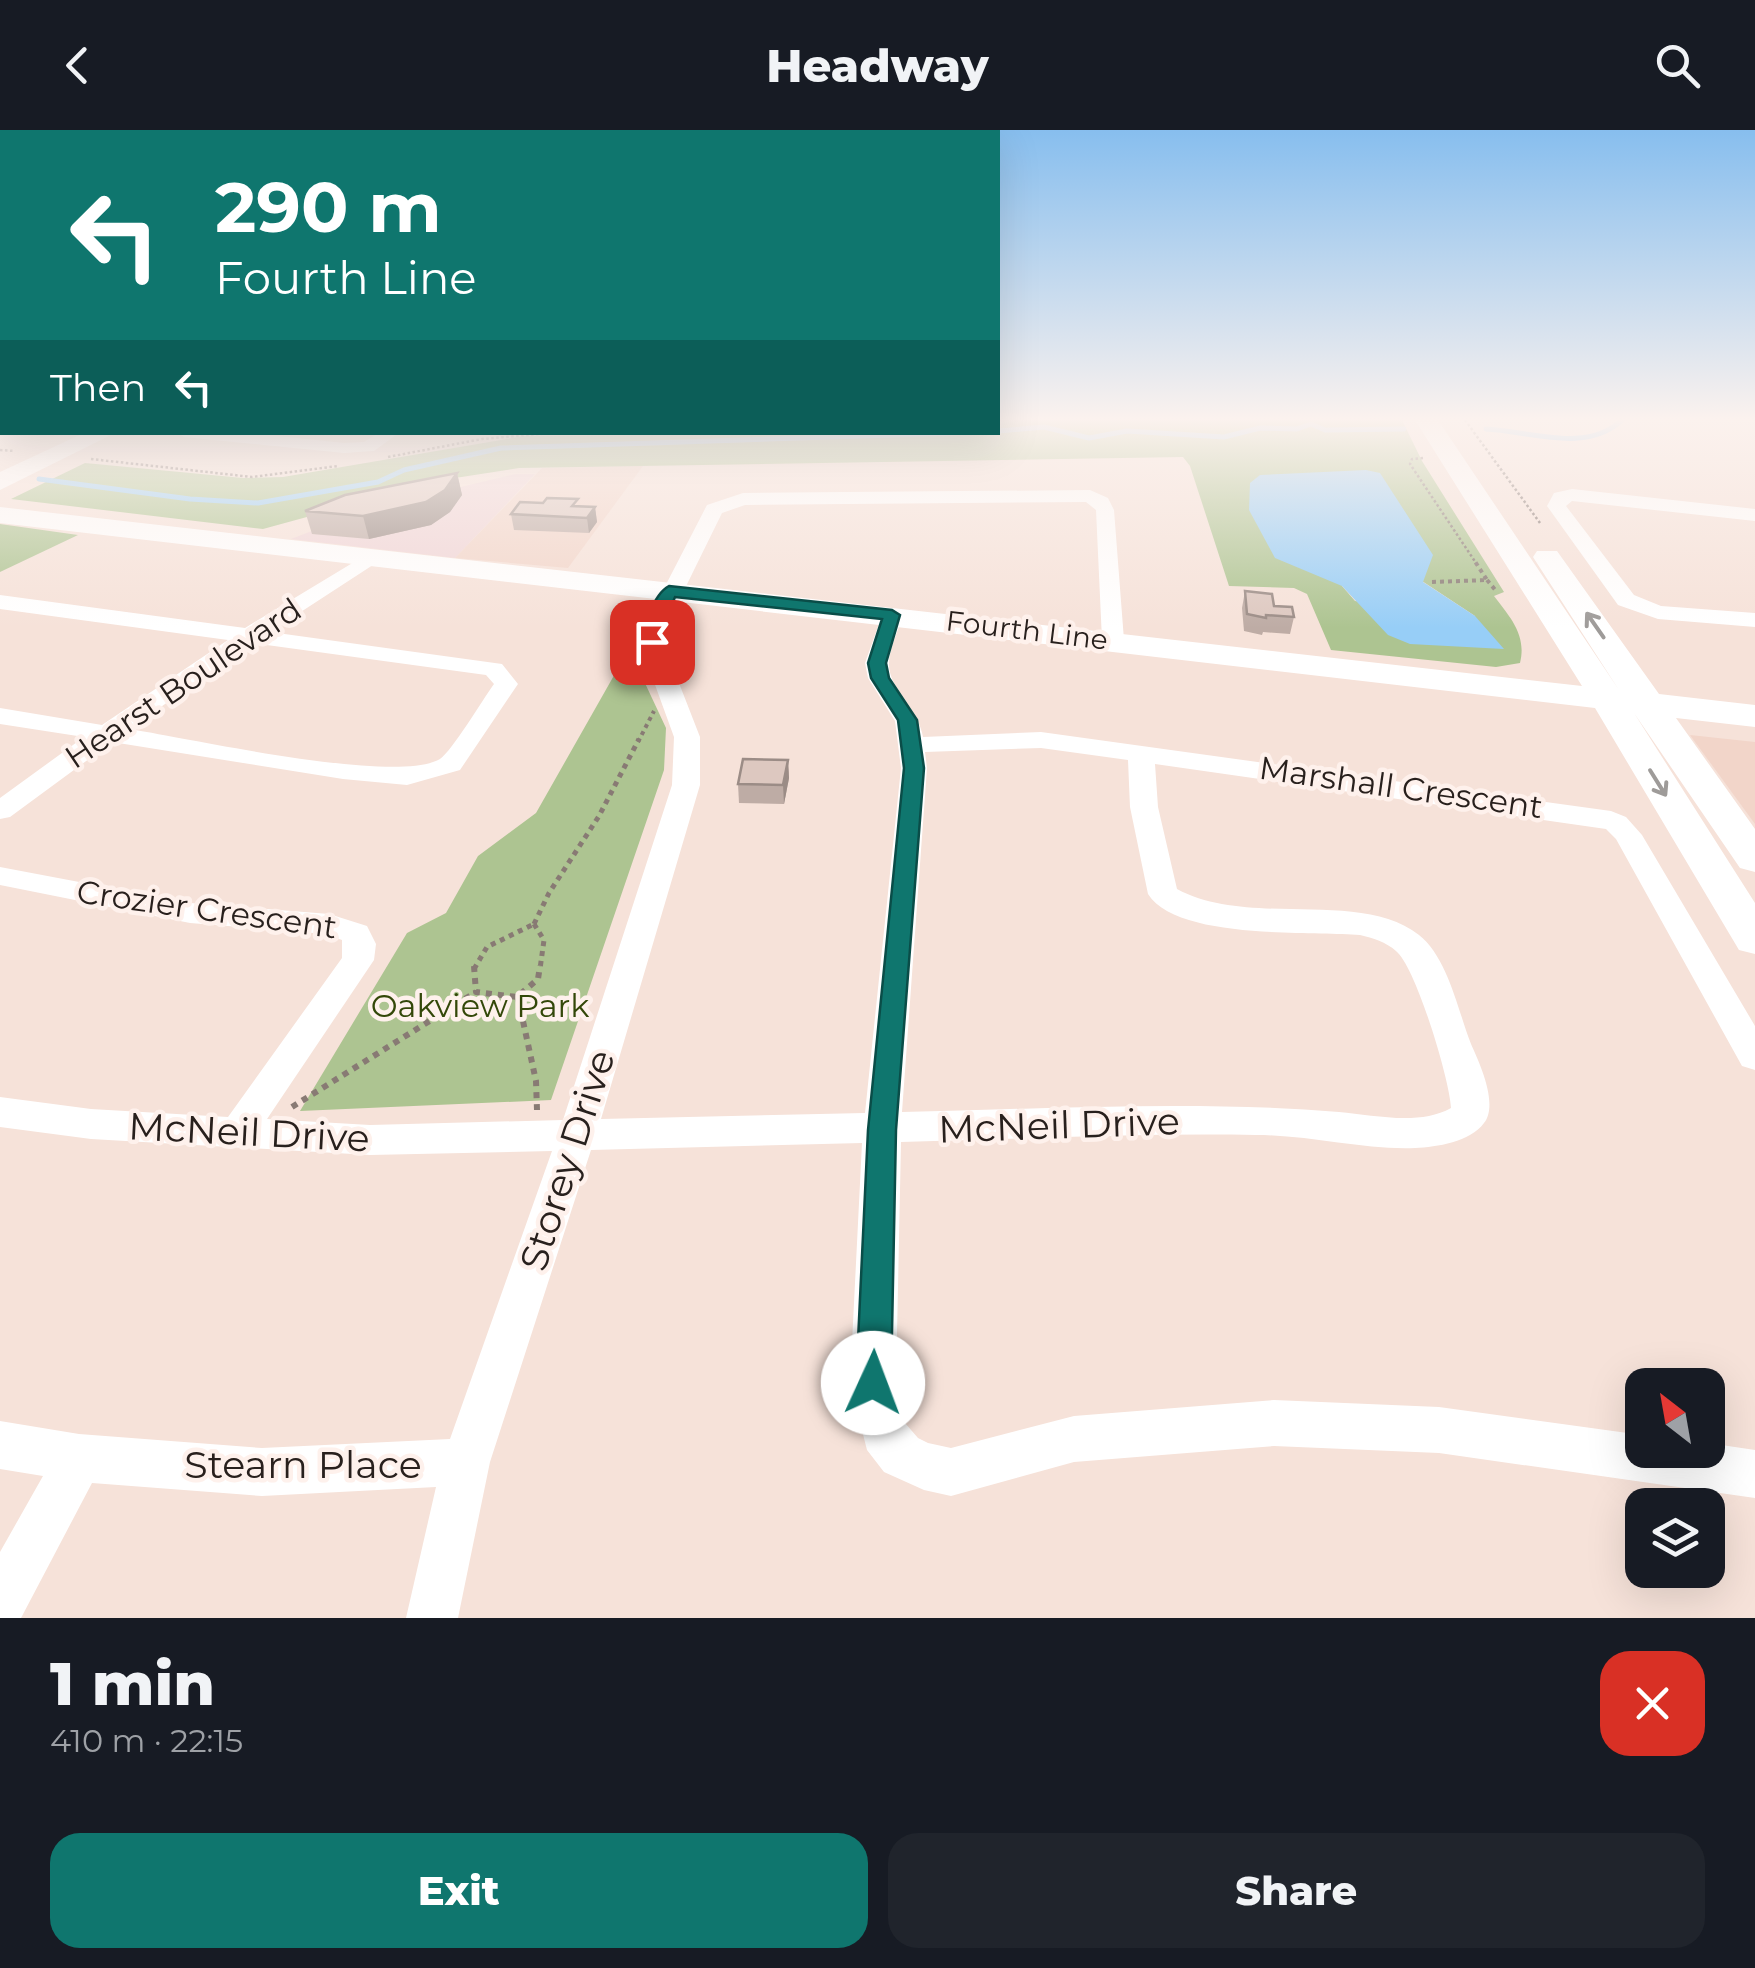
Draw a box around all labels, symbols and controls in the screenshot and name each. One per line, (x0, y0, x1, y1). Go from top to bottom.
icon: back (50, 38, 105, 93)
text: Headway (766, 38, 989, 93)
icon: search (1650, 38, 1705, 93)
text: 290 m (215, 164, 442, 250)
icon: left (50, 170, 180, 300)
text: Fourth Line (215, 250, 477, 305)
icon: left (166, 360, 221, 415)
text: Then (50, 364, 146, 411)
street label: Hearst Boulevard (57, 590, 309, 776)
pin (610, 600, 695, 685)
street label: Fourth Line (944, 603, 1110, 657)
one-way arrow (1585, 612, 1606, 639)
icon: arrive (625, 615, 680, 670)
street label: Marshall Crescent (1257, 748, 1545, 826)
one-way arrow (1648, 768, 1668, 797)
street label: Crozier Crescent (74, 871, 340, 947)
park label: Oakview Park (371, 986, 589, 1025)
street label: Storey Drive (509, 1044, 625, 1276)
street label: McNeil Drive (938, 1097, 1180, 1153)
street label: McNeil Drive (127, 1102, 371, 1162)
position arrow (821, 1331, 925, 1435)
north arrow (1625, 1368, 1725, 1468)
map controls (1625, 1368, 1725, 1588)
street label: Stearn Place (184, 1441, 422, 1488)
button: layers (1625, 1488, 1725, 1588)
text: 1 min (50, 1647, 215, 1720)
button: close (1600, 1651, 1705, 1756)
text: 410 m · 22:15 (50, 1721, 243, 1760)
button: Exit (50, 1833, 868, 1948)
button: Share (888, 1833, 1705, 1948)

